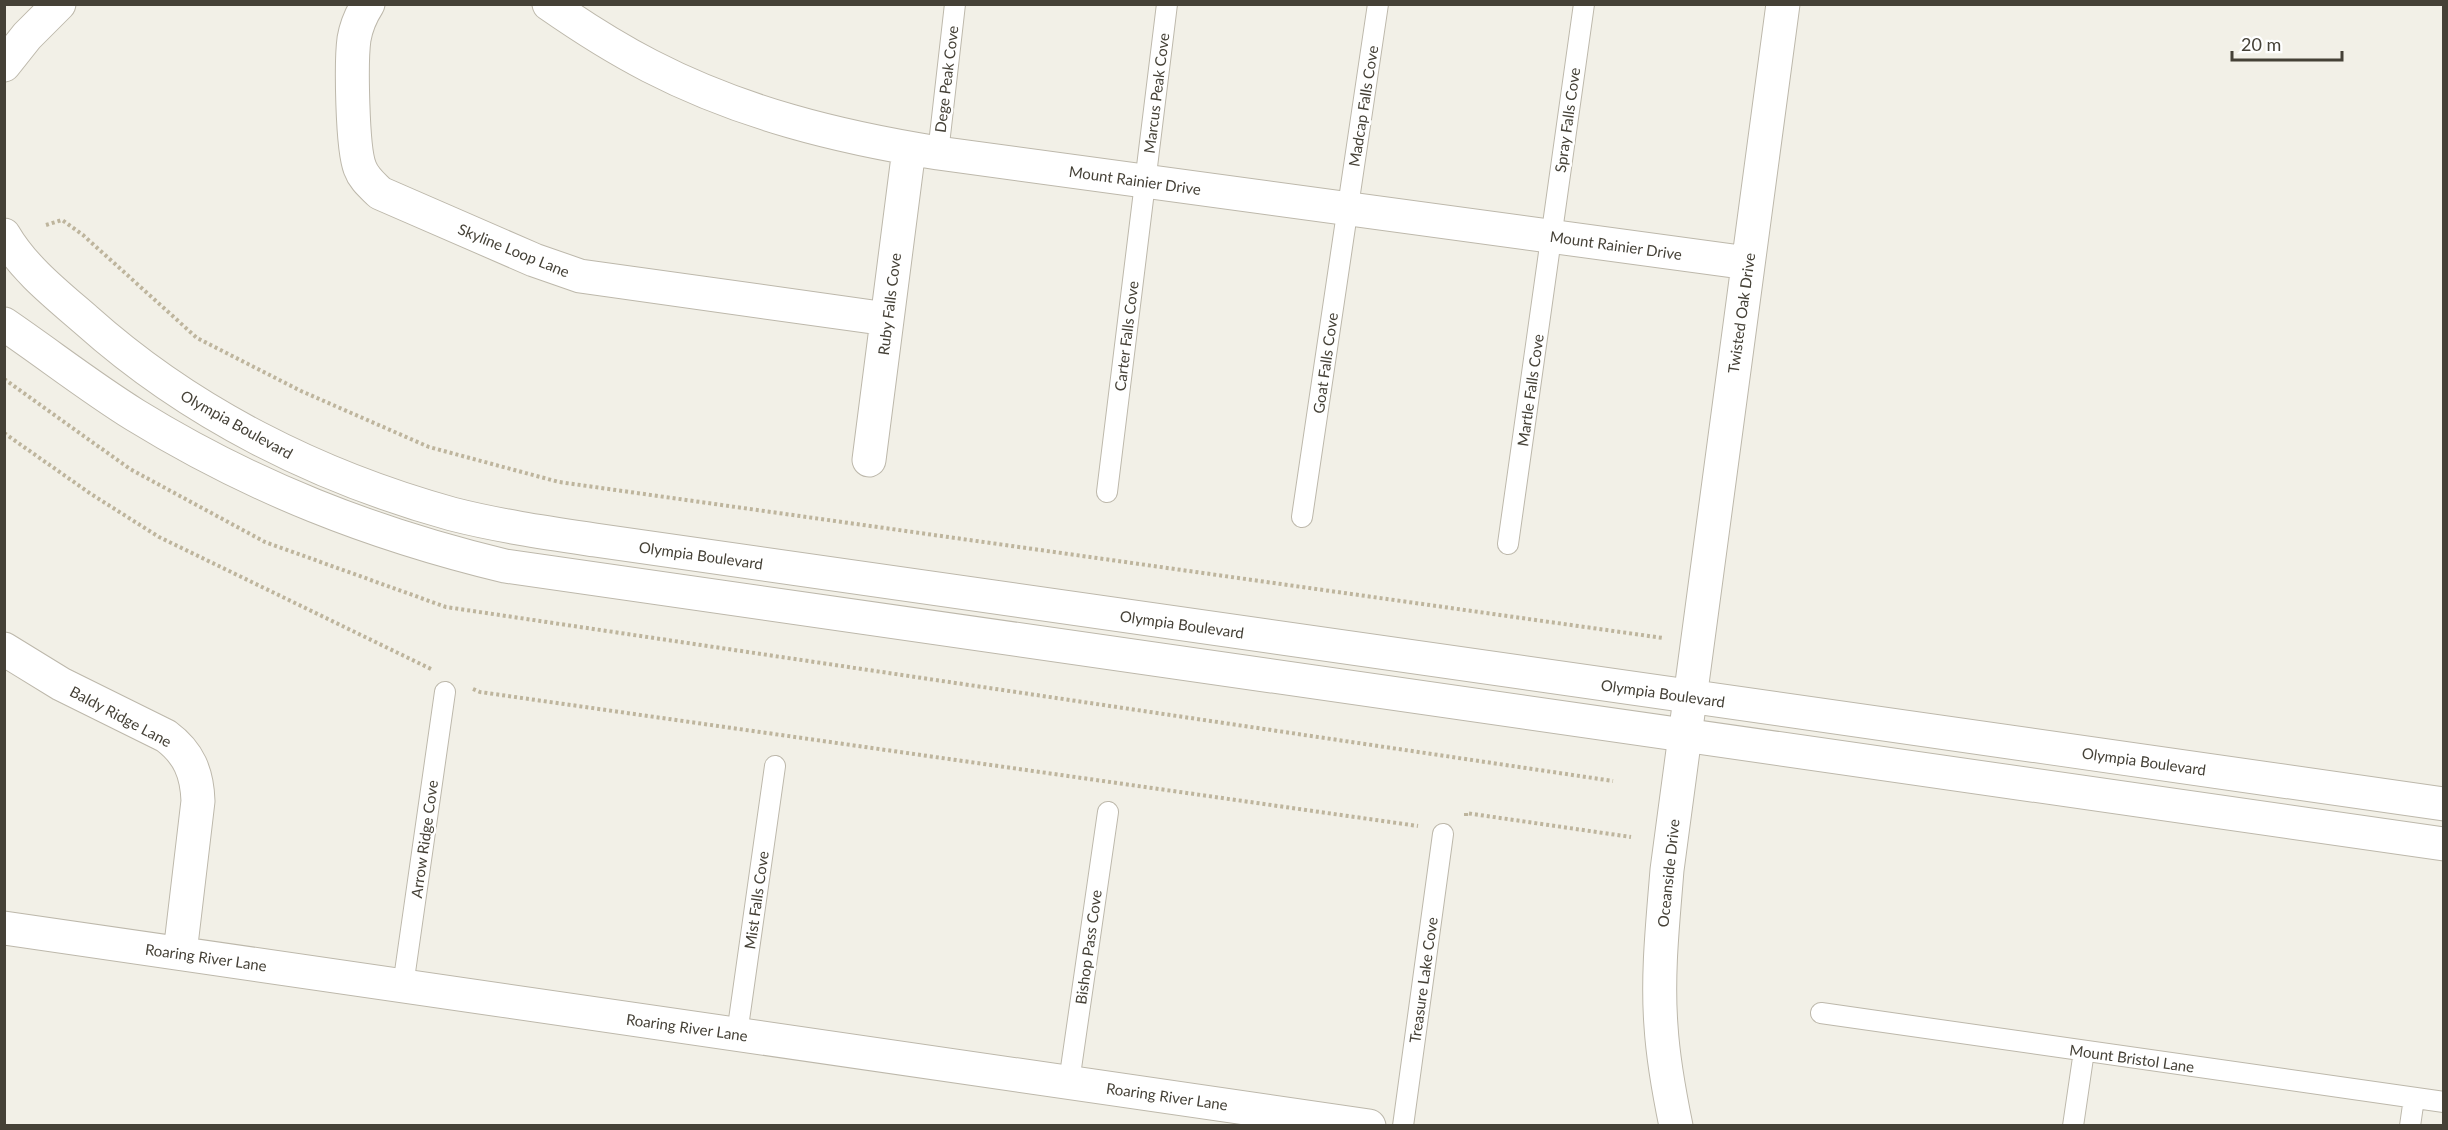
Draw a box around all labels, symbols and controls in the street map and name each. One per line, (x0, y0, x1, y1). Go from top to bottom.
street label: Dege Peak Cove (931, 24, 962, 134)
scale bar (2232, 24, 2342, 62)
street label: Marcus Peak Cove (1140, 32, 1172, 154)
text: 20 m (2241, 33, 2281, 55)
street label: Madcap Falls Cove (1345, 44, 1381, 168)
street label: Spray Falls Cove (1551, 66, 1583, 174)
street label: Mount Rainier Drive (1068, 162, 1202, 198)
street label: Skyline Loop Lane (456, 219, 572, 281)
street label: Mount Rainier Drive (1549, 227, 1683, 263)
street label: Ruby Falls Cove (874, 252, 904, 356)
street label: Twisted Oak Drive (1724, 252, 1758, 374)
street label: Carter Falls Cove (1110, 280, 1142, 392)
street label: Goat Falls Cove (1309, 311, 1341, 415)
street label: Martle Falls Cove (1513, 333, 1547, 447)
street label: Olympia Boulevard (178, 386, 296, 462)
street label: Olympia Boulevard (638, 537, 764, 573)
street label: Olympia Boulevard (1119, 606, 1245, 642)
street label: Olympia Boulevard (1600, 675, 1726, 711)
street label: Baldy Ridge Lane (67, 682, 175, 750)
street label: Olympia Boulevard (2081, 743, 2207, 779)
street label: Arrow Ridge Cove (407, 779, 441, 899)
street label: Oceanside Drive (1653, 818, 1683, 928)
street label: Mist Falls Cove (740, 850, 772, 950)
street label: Bishop Pass Cove (1071, 889, 1105, 1005)
street label: Treasure Lake Cove (1405, 916, 1441, 1044)
street label: Roaring River Lane (144, 940, 268, 974)
street label: Roaring River Lane (625, 1010, 749, 1044)
street label: Mount Bristol Lane (2068, 1040, 2196, 1076)
street label: Roaring River Lane (1105, 1079, 1229, 1113)

